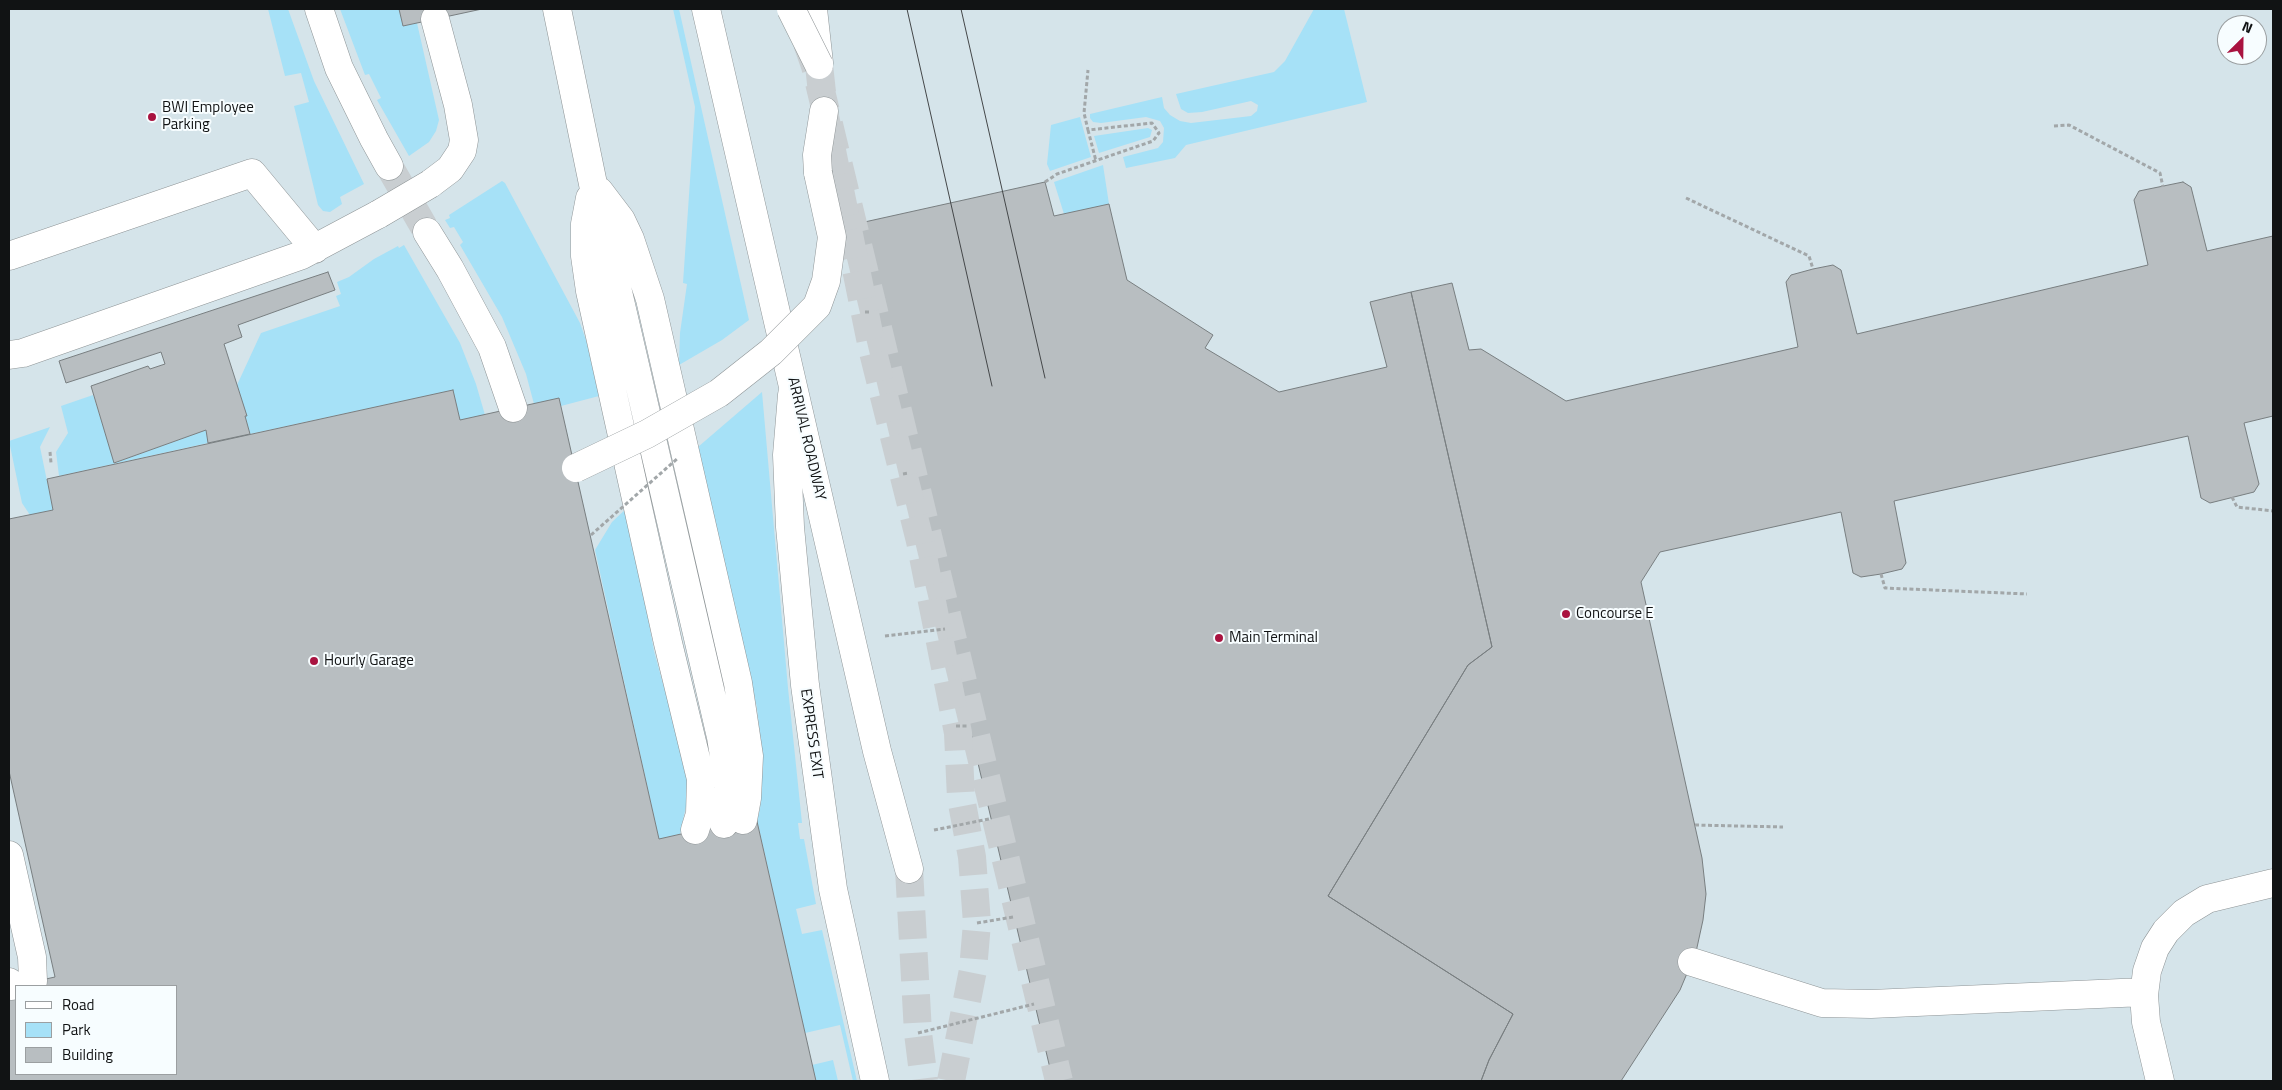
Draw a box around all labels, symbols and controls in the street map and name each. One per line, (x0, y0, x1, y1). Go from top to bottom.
north arrow (2217, 15, 2267, 65)
text: N (2239, 15, 2256, 38)
place label: BWI Employee Parking (162, 99, 254, 134)
marker: BWI Employee Parking (146, 111, 158, 123)
street label: ARRIVAL ROADWAY (783, 376, 829, 502)
place label: Concourse E (1576, 605, 1654, 623)
marker: Concourse E (1560, 608, 1572, 620)
place label: Main Terminal (1229, 629, 1318, 647)
marker: Main Terminal (1213, 632, 1225, 644)
place label: Hourly Garage (324, 652, 414, 670)
marker: Hourly Garage (308, 655, 320, 667)
street label: EXPRESS EXIT (796, 688, 826, 780)
legend (15, 985, 178, 1075)
text: Road (62, 993, 94, 1016)
text: Park (62, 1018, 91, 1041)
text: Building (62, 1043, 113, 1066)

